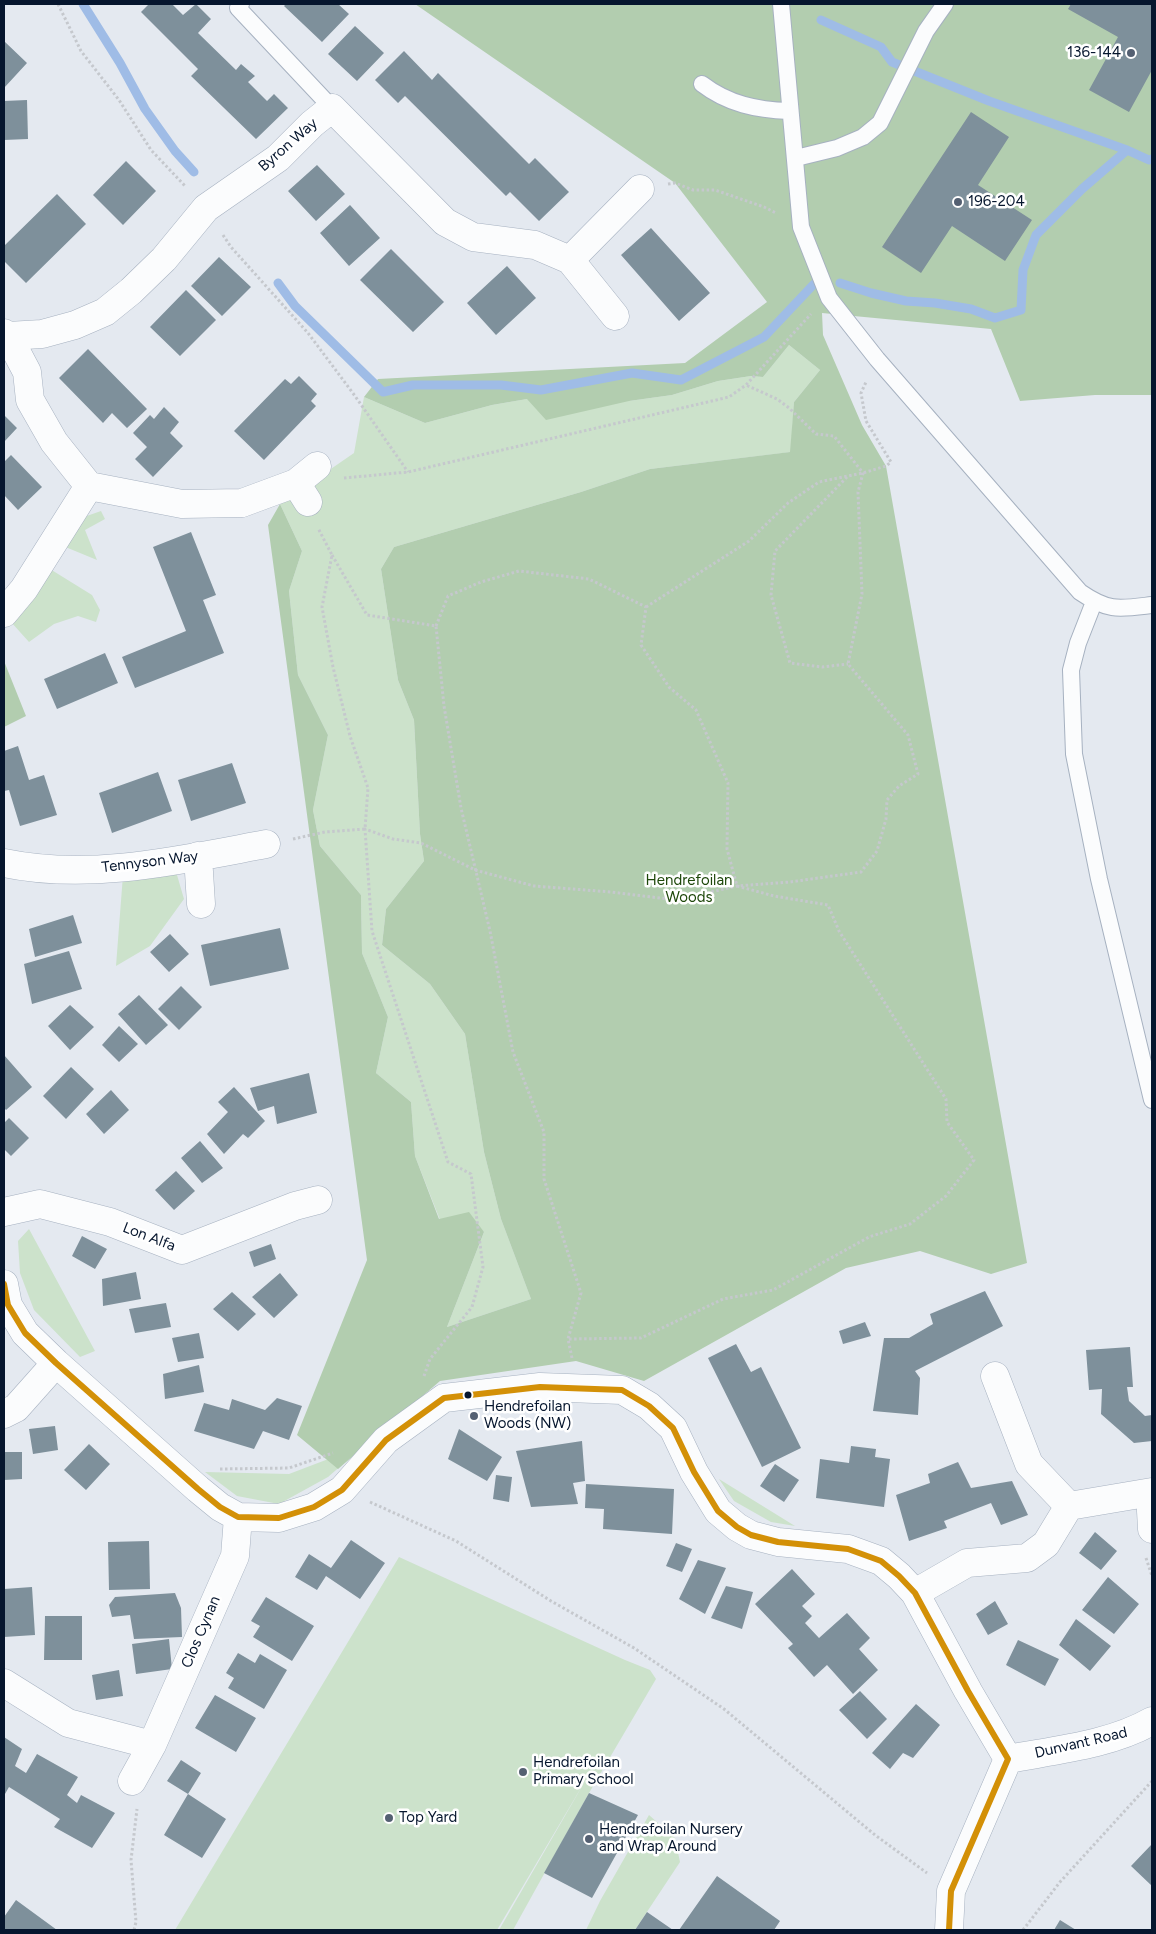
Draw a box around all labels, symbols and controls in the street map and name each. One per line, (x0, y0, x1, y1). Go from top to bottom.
place label: 136-144 (1067, 44, 1121, 62)
marker: 136-144 (1125, 47, 1137, 59)
street label: Byron Way (255, 115, 321, 175)
place label: 196-204 (968, 193, 1025, 211)
marker: 196-204 (952, 196, 964, 208)
street label: Tennyson Way (101, 847, 199, 877)
park label: Hendrefoilan Woods (646, 872, 732, 907)
street label: Lon Alfa (120, 1219, 178, 1255)
unlabelled marker (463, 1390, 473, 1400)
place label: Hendrefoilan Woods (NW) (484, 1398, 571, 1433)
marker: Hendrefoilan Woods (NW) (468, 1410, 480, 1422)
street label: Clos Cynan (178, 1593, 224, 1671)
street label: Dunvant Road (1033, 1724, 1129, 1762)
place label: Hendrefoilan Primary School (533, 1754, 634, 1789)
marker: Hendrefoilan Primary School (517, 1766, 529, 1778)
place label: Top Yard (399, 1809, 457, 1827)
marker: Top Yard (383, 1812, 395, 1824)
place label: Hendrefoilan Nursery and Wrap Around (599, 1821, 743, 1856)
marker: Hendrefoilan Nursery and Wrap Around (583, 1833, 595, 1845)

